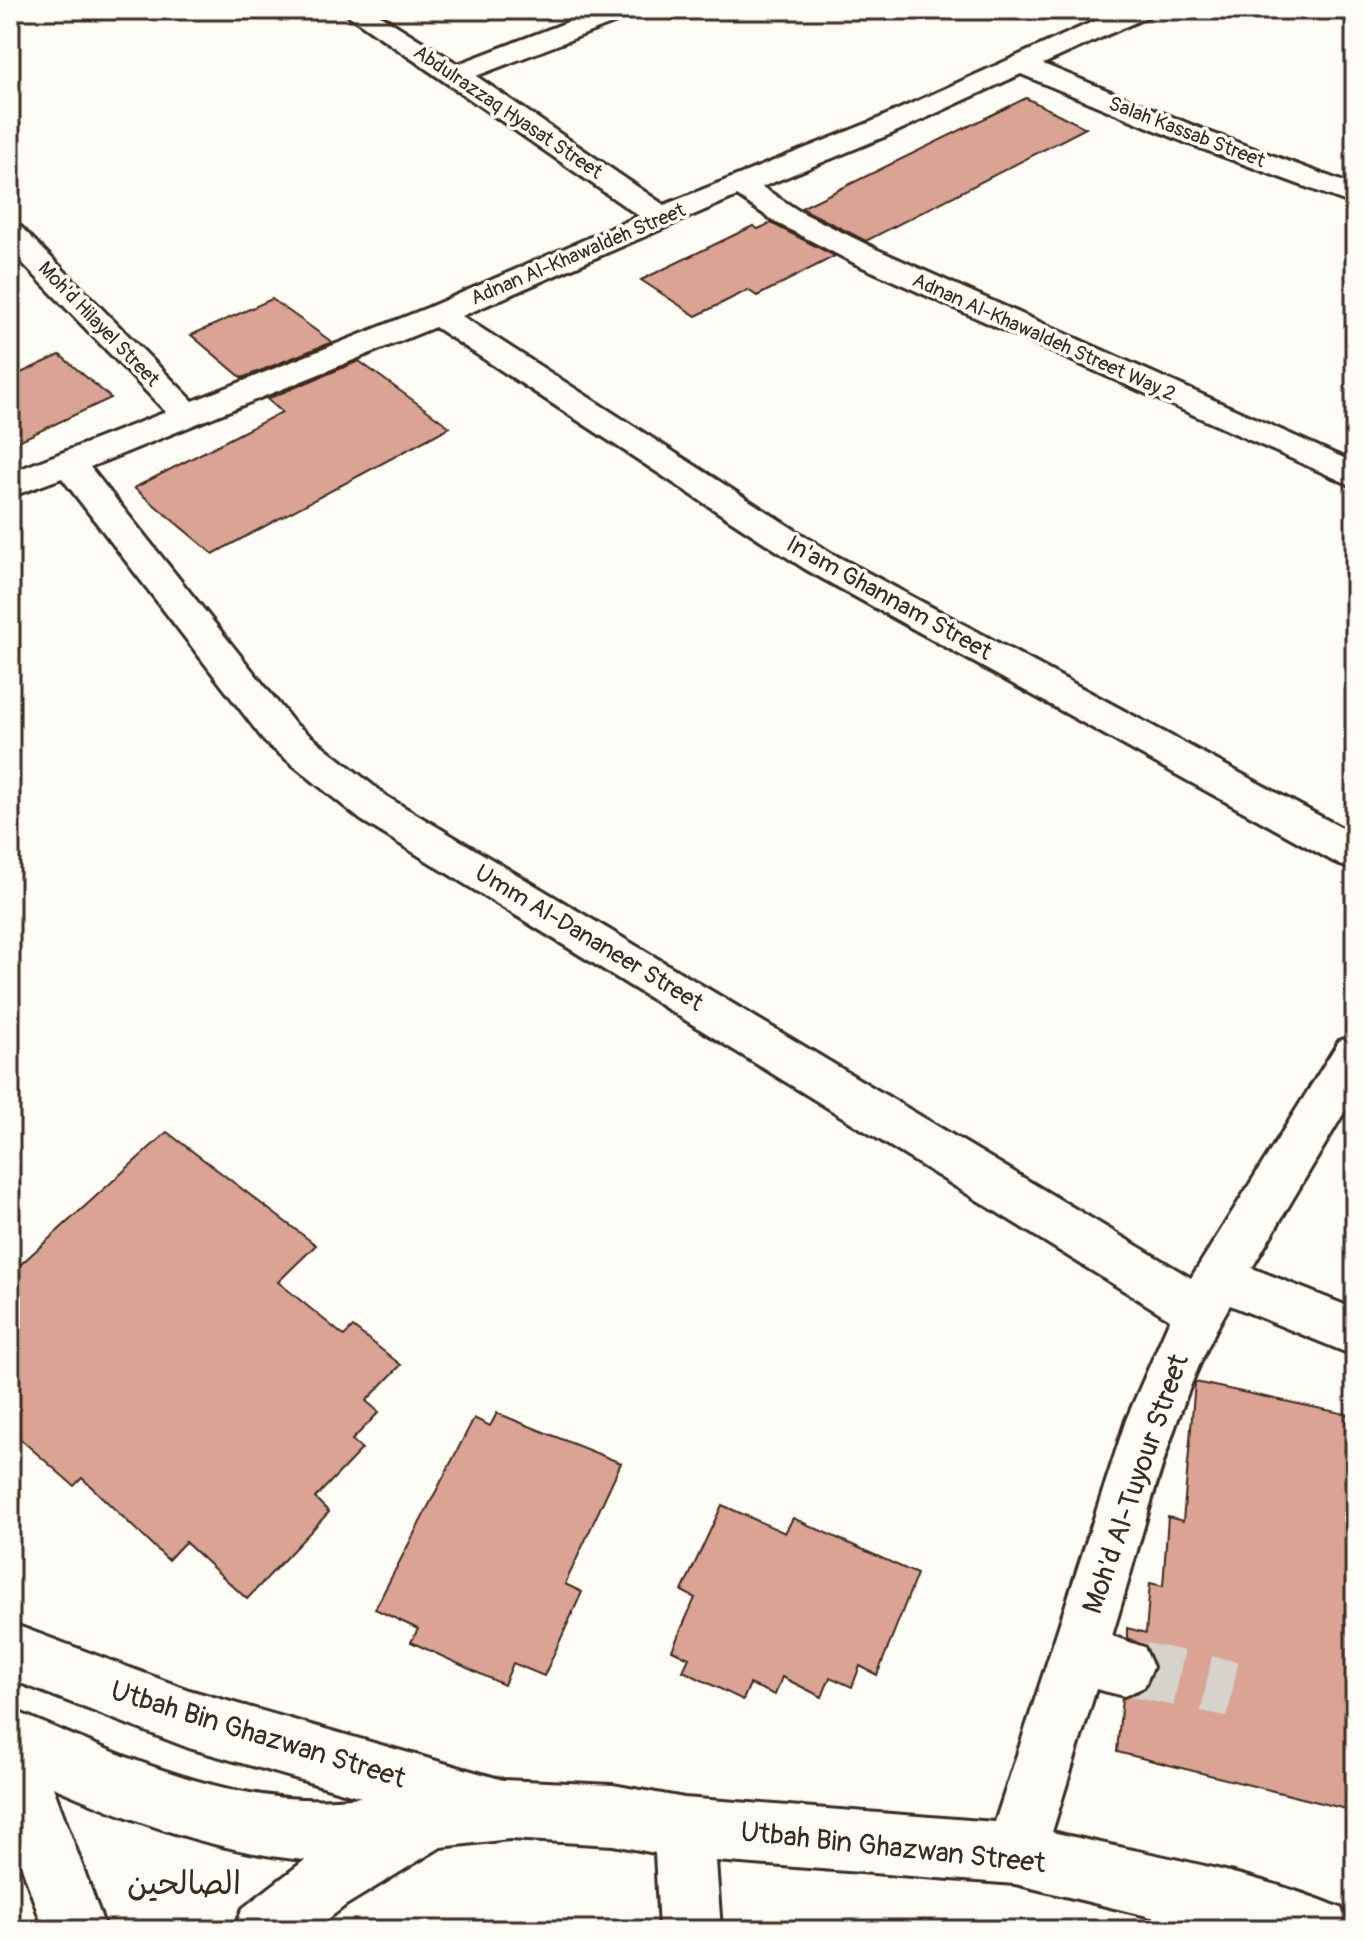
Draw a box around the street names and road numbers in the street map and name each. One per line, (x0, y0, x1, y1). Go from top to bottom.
street label: Abdulrazzaq Hyasat Street (409, 39, 608, 185)
street label: Salah Kassab Street (1105, 91, 1270, 174)
street label: Adnan Al-Khawaldeh Street (467, 197, 690, 311)
street label: Moh'd Hilayel Street (33, 256, 166, 393)
street label: Adnan Al-Khawaldeh Street Way 2 (908, 267, 1180, 407)
street label: In'am Ghannam Street (781, 529, 997, 667)
street label: Umm Al-Dananeer Street (470, 858, 709, 1018)
street label: Moh'd Al-Tuyour Street (1075, 1349, 1197, 1618)
street label: Utbah Bin Ghazwan Street (106, 1673, 410, 1797)
street label: Utbah Bin Ghazwan Street (739, 1815, 1048, 1881)

